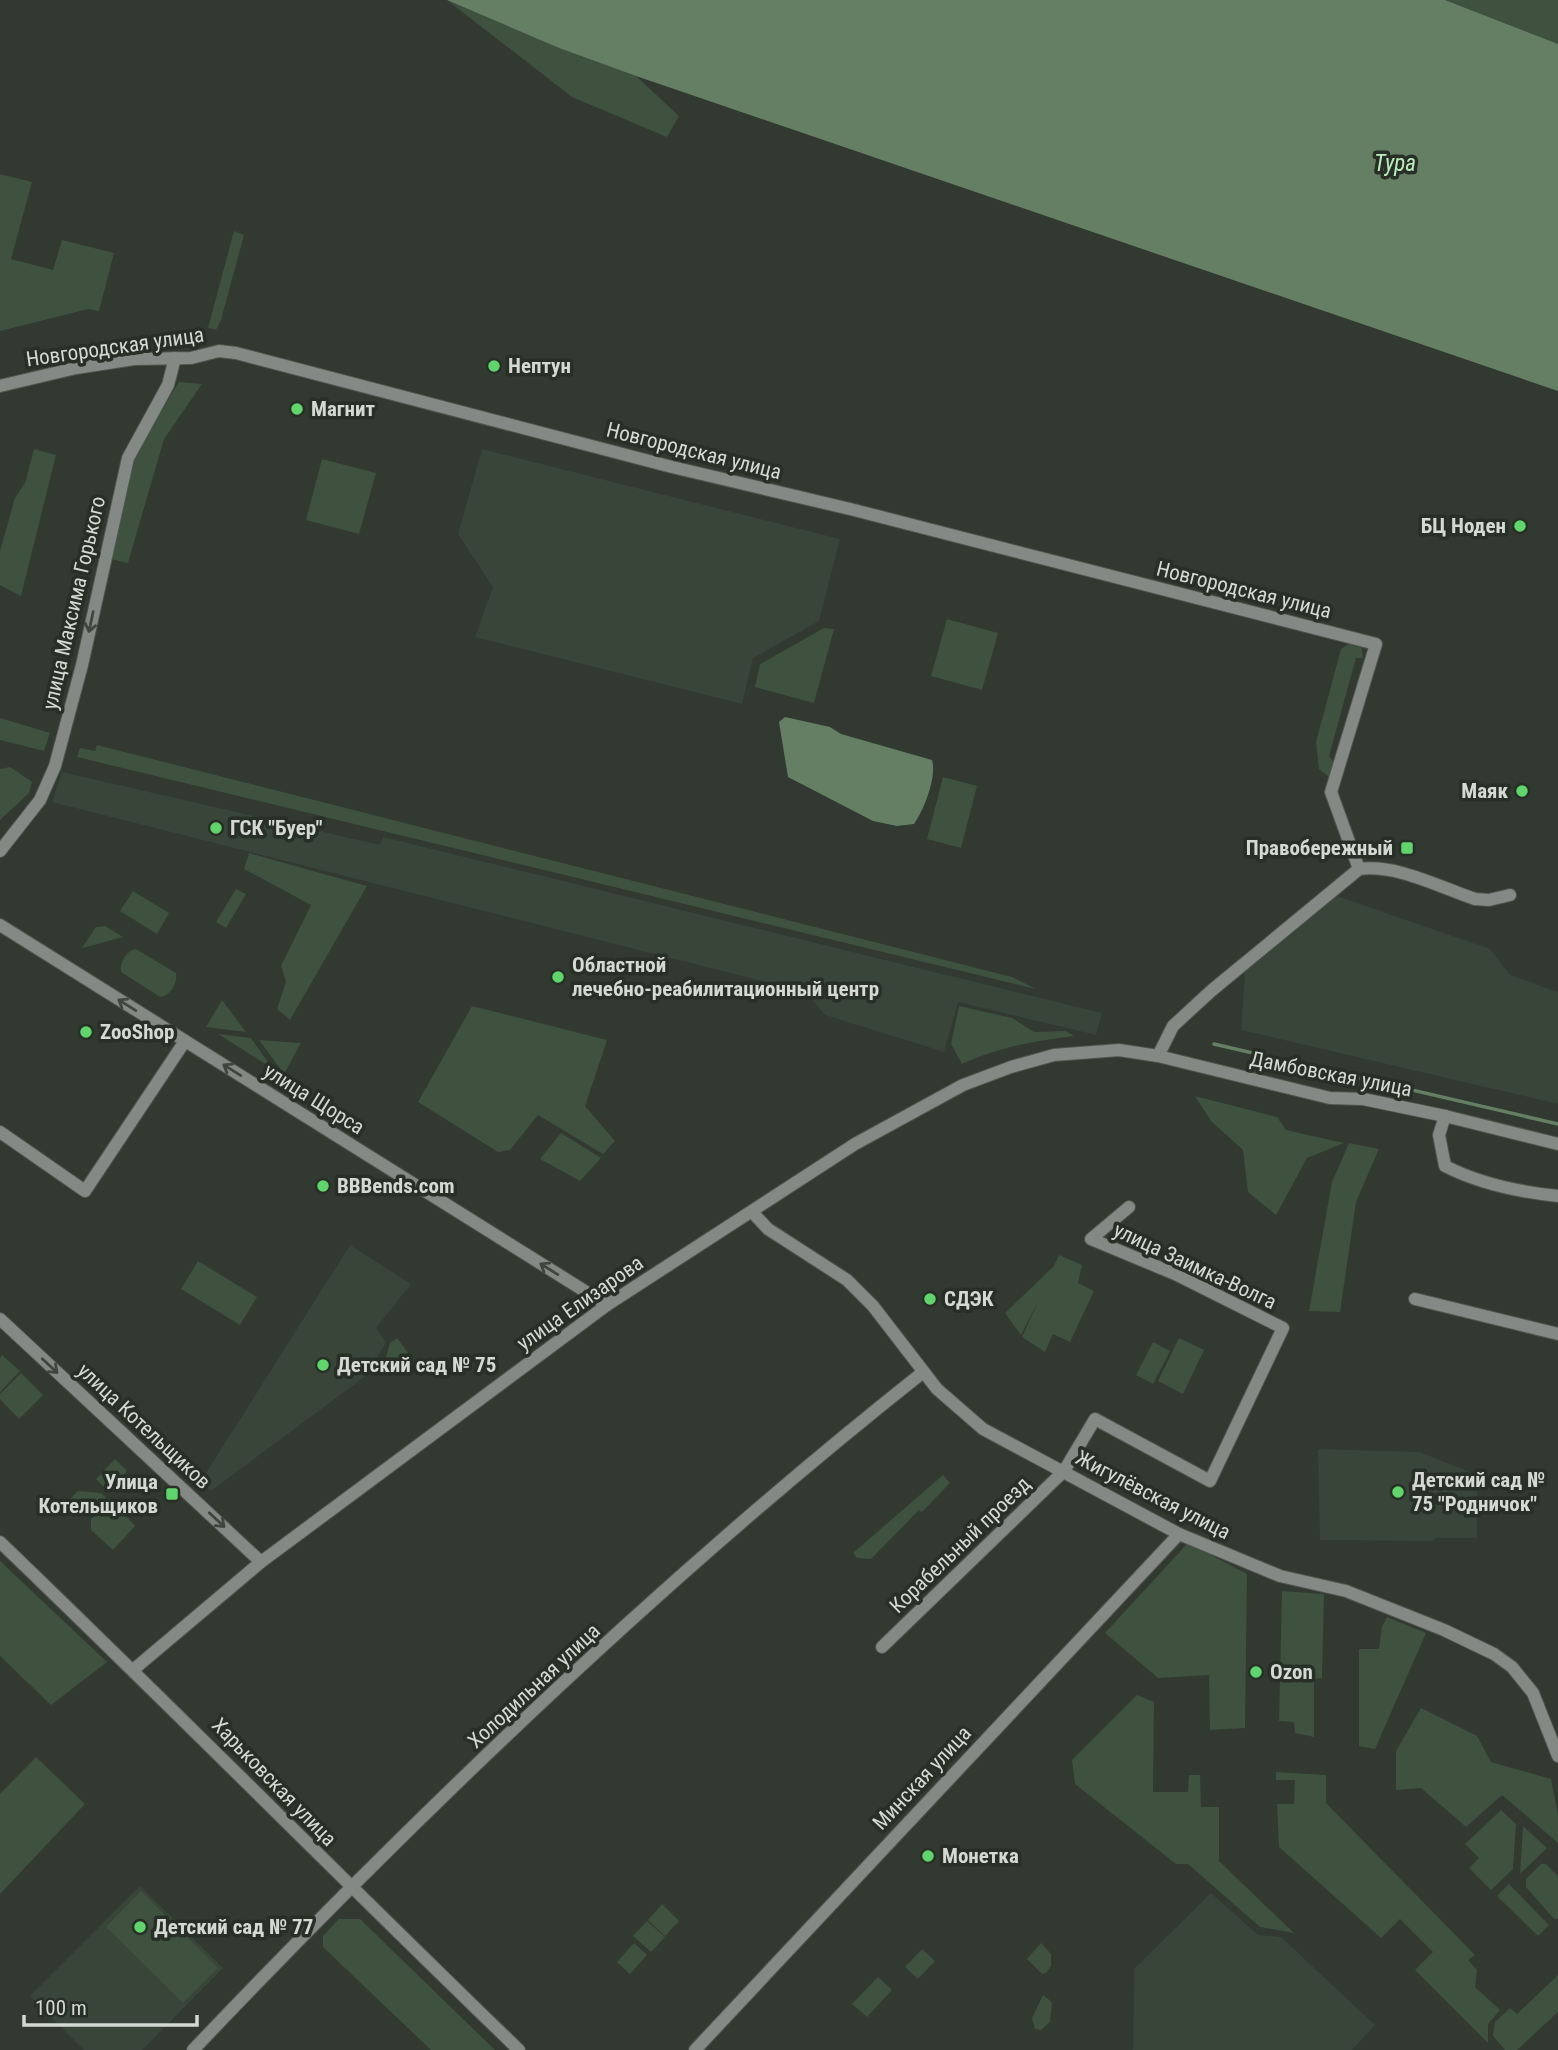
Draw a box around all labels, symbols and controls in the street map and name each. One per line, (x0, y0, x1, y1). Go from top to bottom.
water label: Тура (1374, 150, 1416, 177)
street label: Новгородская улица (25, 323, 205, 371)
place label: Нептун (508, 354, 571, 378)
marker: Нептун (486, 358, 502, 374)
place label: Магнит (311, 397, 376, 421)
marker: Магнит (289, 401, 305, 417)
street label: Новгородская улица (604, 418, 784, 484)
street label: улица Максима Горького (38, 494, 110, 712)
place label: БЦ Ноден (1421, 514, 1506, 538)
marker: БЦ Ноден (1512, 518, 1528, 534)
street label: Новгородская улица (1154, 557, 1334, 623)
one-way arrow (83, 610, 97, 633)
place label: Маяк (1461, 779, 1508, 803)
marker: Маяк (1514, 783, 1530, 799)
place label: ГСК "Буер" (230, 816, 323, 840)
marker: ГСК "Буер" (208, 820, 224, 836)
place label: Правобережный (1246, 836, 1393, 860)
marker: Правобережный (1399, 840, 1415, 856)
place label: Областной лечебно-реабилитационный центр (572, 953, 879, 1001)
marker: Областной лечебно-реабилитационный центр (550, 969, 566, 985)
one-way arrow (118, 997, 138, 1011)
place label: ZooShop (100, 1020, 174, 1044)
marker: ZooShop (78, 1024, 94, 1040)
street label: Дамбовская улица (1248, 1047, 1414, 1101)
street label: улица Щорса (259, 1059, 369, 1139)
one-way arrow (222, 1062, 242, 1076)
place label: BBBends.com (337, 1174, 454, 1198)
marker: BBBends.com (315, 1178, 331, 1194)
street label: улица Заимка-Волга (1110, 1218, 1280, 1314)
street label: улица Елизарова (512, 1251, 648, 1355)
one-way arrow (540, 1261, 559, 1276)
place label: СДЭК (944, 1287, 994, 1311)
marker: СДЭК (922, 1291, 938, 1307)
place label: Детский сад № 75 (337, 1353, 496, 1377)
marker: Детский сад № 75 (315, 1357, 331, 1373)
one-way arrow (41, 1358, 59, 1374)
street label: улица Котельщиков (73, 1358, 215, 1494)
street label: Жигулёвская улица (1072, 1446, 1234, 1544)
place label: Детский сад № 75 "Родничок" (1412, 1468, 1545, 1516)
place label: Улица Котельщиков (38, 1470, 158, 1518)
street label: Корабельный проезд (885, 1472, 1035, 1618)
marker: Детский сад № 75 "Родничок" (1390, 1484, 1406, 1500)
marker: Улица Котельщиков (164, 1486, 180, 1502)
one-way arrow (208, 1512, 225, 1529)
street label: Холодильная улица (463, 1619, 605, 1753)
place label: Ozon (1270, 1660, 1313, 1684)
marker: Ozon (1248, 1664, 1264, 1680)
street label: Харьковская улица (207, 1713, 341, 1851)
street label: Минская улица (868, 1721, 976, 1835)
place label: Монетка (942, 1844, 1019, 1868)
marker: Монетка (920, 1848, 936, 1864)
place label: Детский сад № 77 (154, 1915, 313, 1939)
marker: Детский сад № 77 (132, 1919, 148, 1935)
scale bar (24, 1983, 198, 2027)
text: 100 m (35, 1996, 87, 2020)

